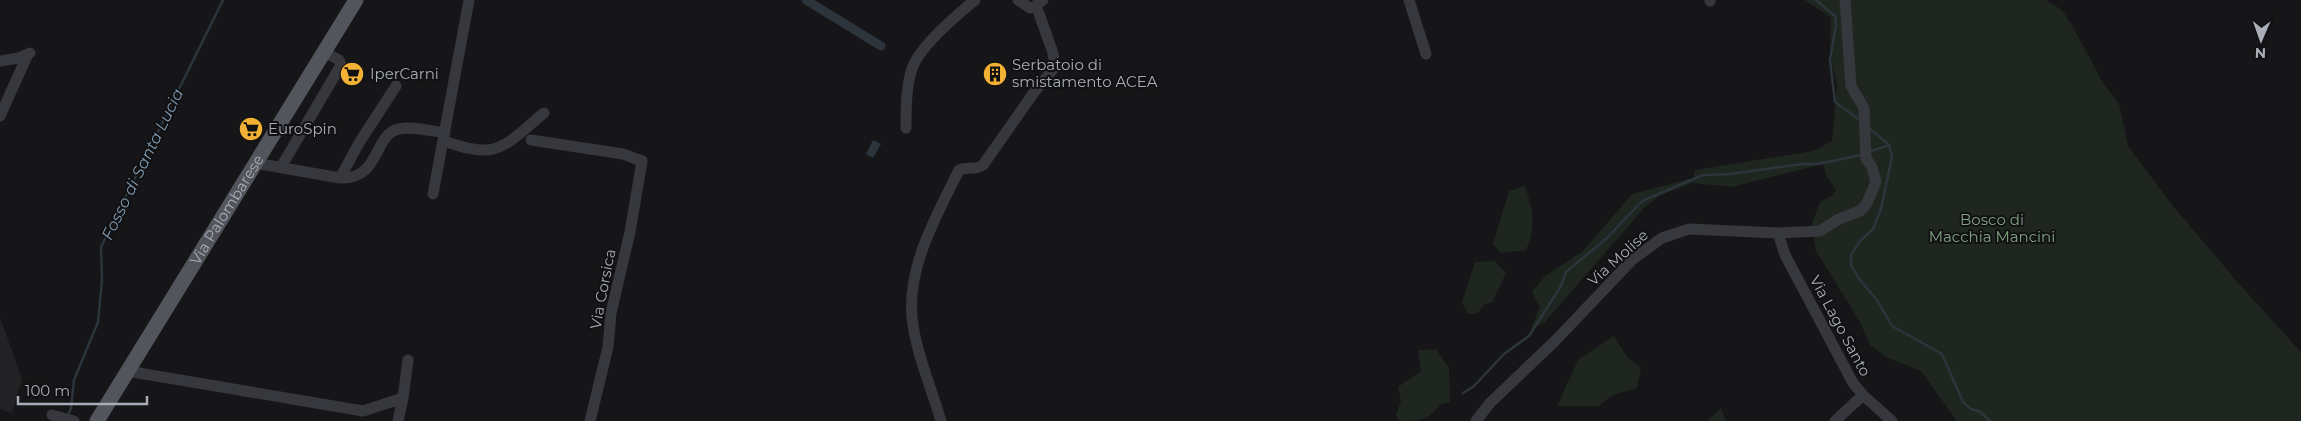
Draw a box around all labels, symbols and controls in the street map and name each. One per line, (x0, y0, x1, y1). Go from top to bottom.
north arrow (2236, 15, 2286, 65)
text: N (2255, 44, 2267, 62)
place label: Serbatoio di smistamento ACEA (1012, 55, 1158, 91)
supermarket icon: IperCarni (339, 61, 365, 87)
building icon: Serbatoio di smistamento ACEA (982, 61, 1008, 87)
place label: IperCarni (370, 64, 439, 83)
water label: Fosso di Santa Lucia (98, 85, 187, 243)
supermarket icon: EuroSpin (238, 116, 264, 142)
place label: EuroSpin (268, 119, 337, 138)
street label: Via Palombarese (185, 151, 268, 268)
park label: Bosco di Macchia Mancini (1929, 210, 2055, 246)
street label: Via Molise (1583, 225, 1652, 290)
street label: Via Corsica (585, 247, 620, 331)
street label: Via Lago Santo (1806, 272, 1875, 380)
scale bar (18, 374, 146, 406)
text: 100 m (25, 381, 70, 400)

